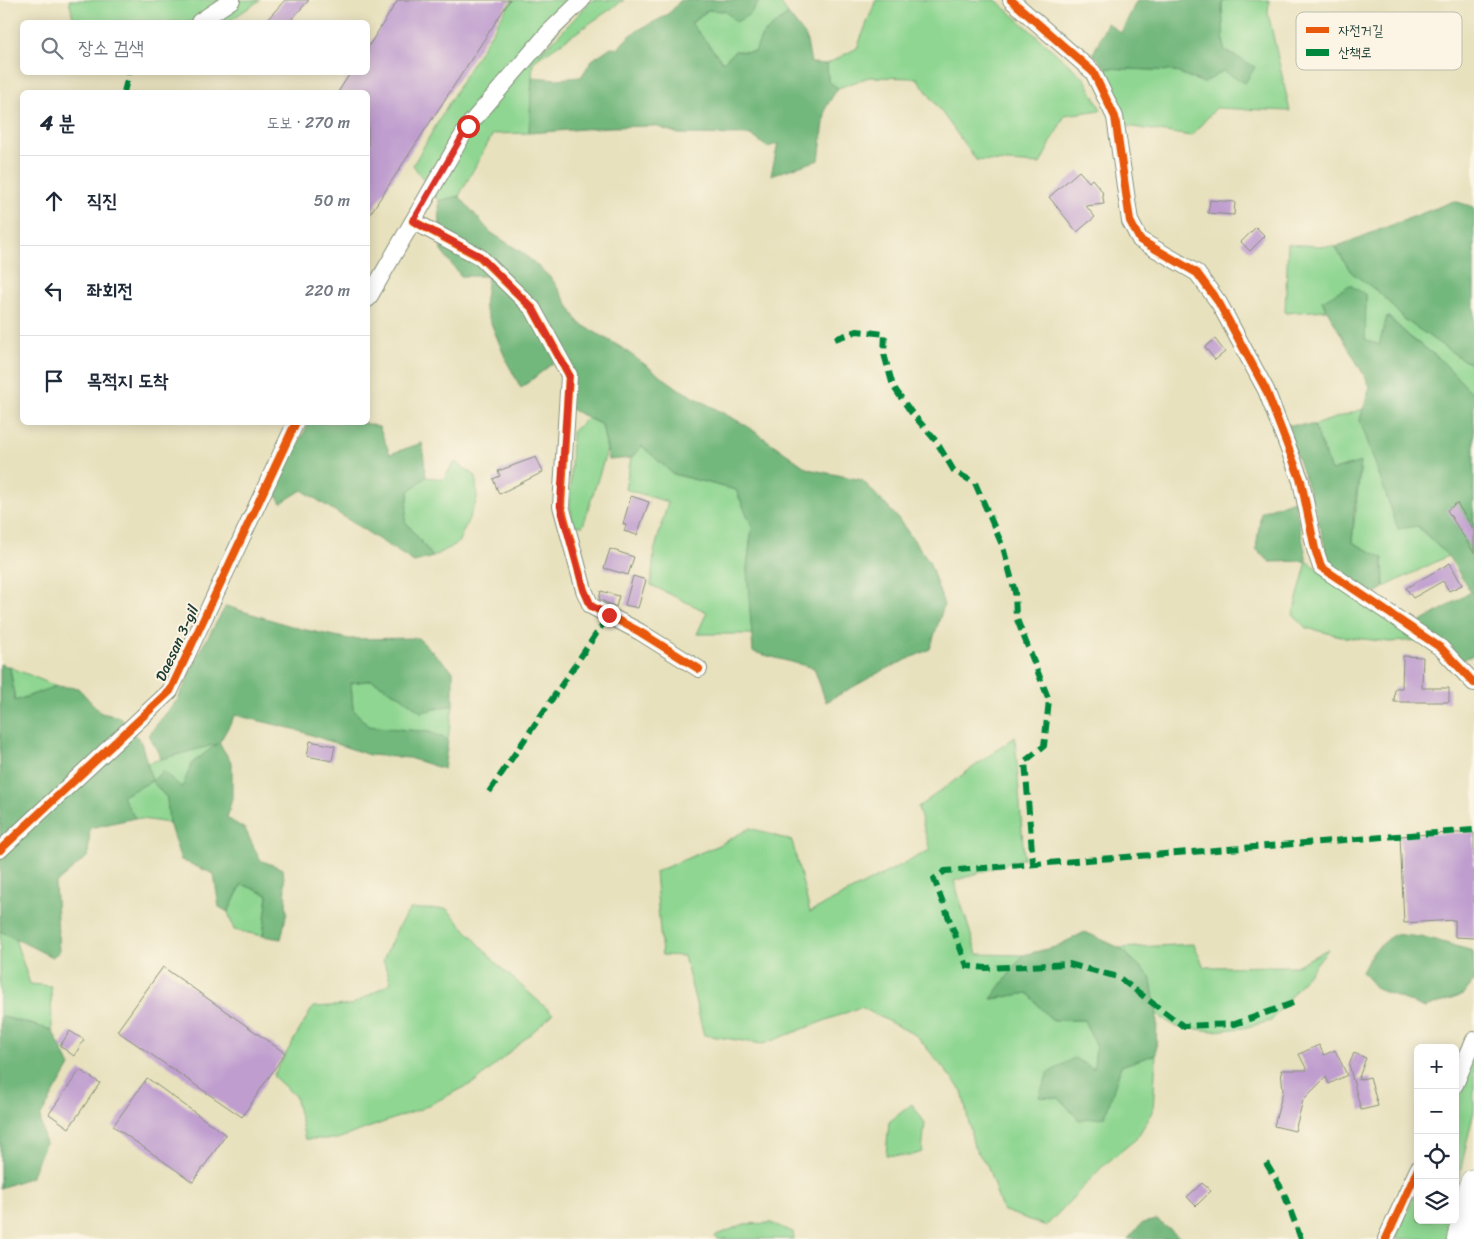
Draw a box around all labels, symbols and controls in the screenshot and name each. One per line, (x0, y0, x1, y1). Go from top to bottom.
legend (1296, 12, 1462, 70)
text: 자전거길 (1338, 18, 1384, 43)
search box (20, 20, 370, 75)
text: 장소 검색 (78, 31, 144, 64)
icon: search (38, 34, 66, 62)
text: 산책로 (1338, 40, 1372, 65)
text: 4 분 (40, 104, 75, 142)
text: 도보 · 270 m (267, 108, 350, 137)
route start (457, 115, 480, 138)
text: 직진 (87, 184, 118, 217)
text: 50 m (314, 186, 350, 215)
icon: ahead (40, 187, 68, 215)
text: 좌회전 (87, 274, 133, 307)
text: 220 m (305, 276, 350, 305)
icon: left (40, 277, 68, 305)
text: 목적지 도착 (87, 364, 168, 397)
icon: arrive (40, 367, 68, 395)
street label: Daesan 3-gil (148, 600, 206, 686)
route end (598, 604, 621, 627)
map controls (1414, 1044, 1459, 1224)
button: + (1414, 1044, 1459, 1089)
button: − (1414, 1089, 1459, 1134)
button: locate (1414, 1134, 1459, 1179)
button: layers (1414, 1179, 1459, 1224)

